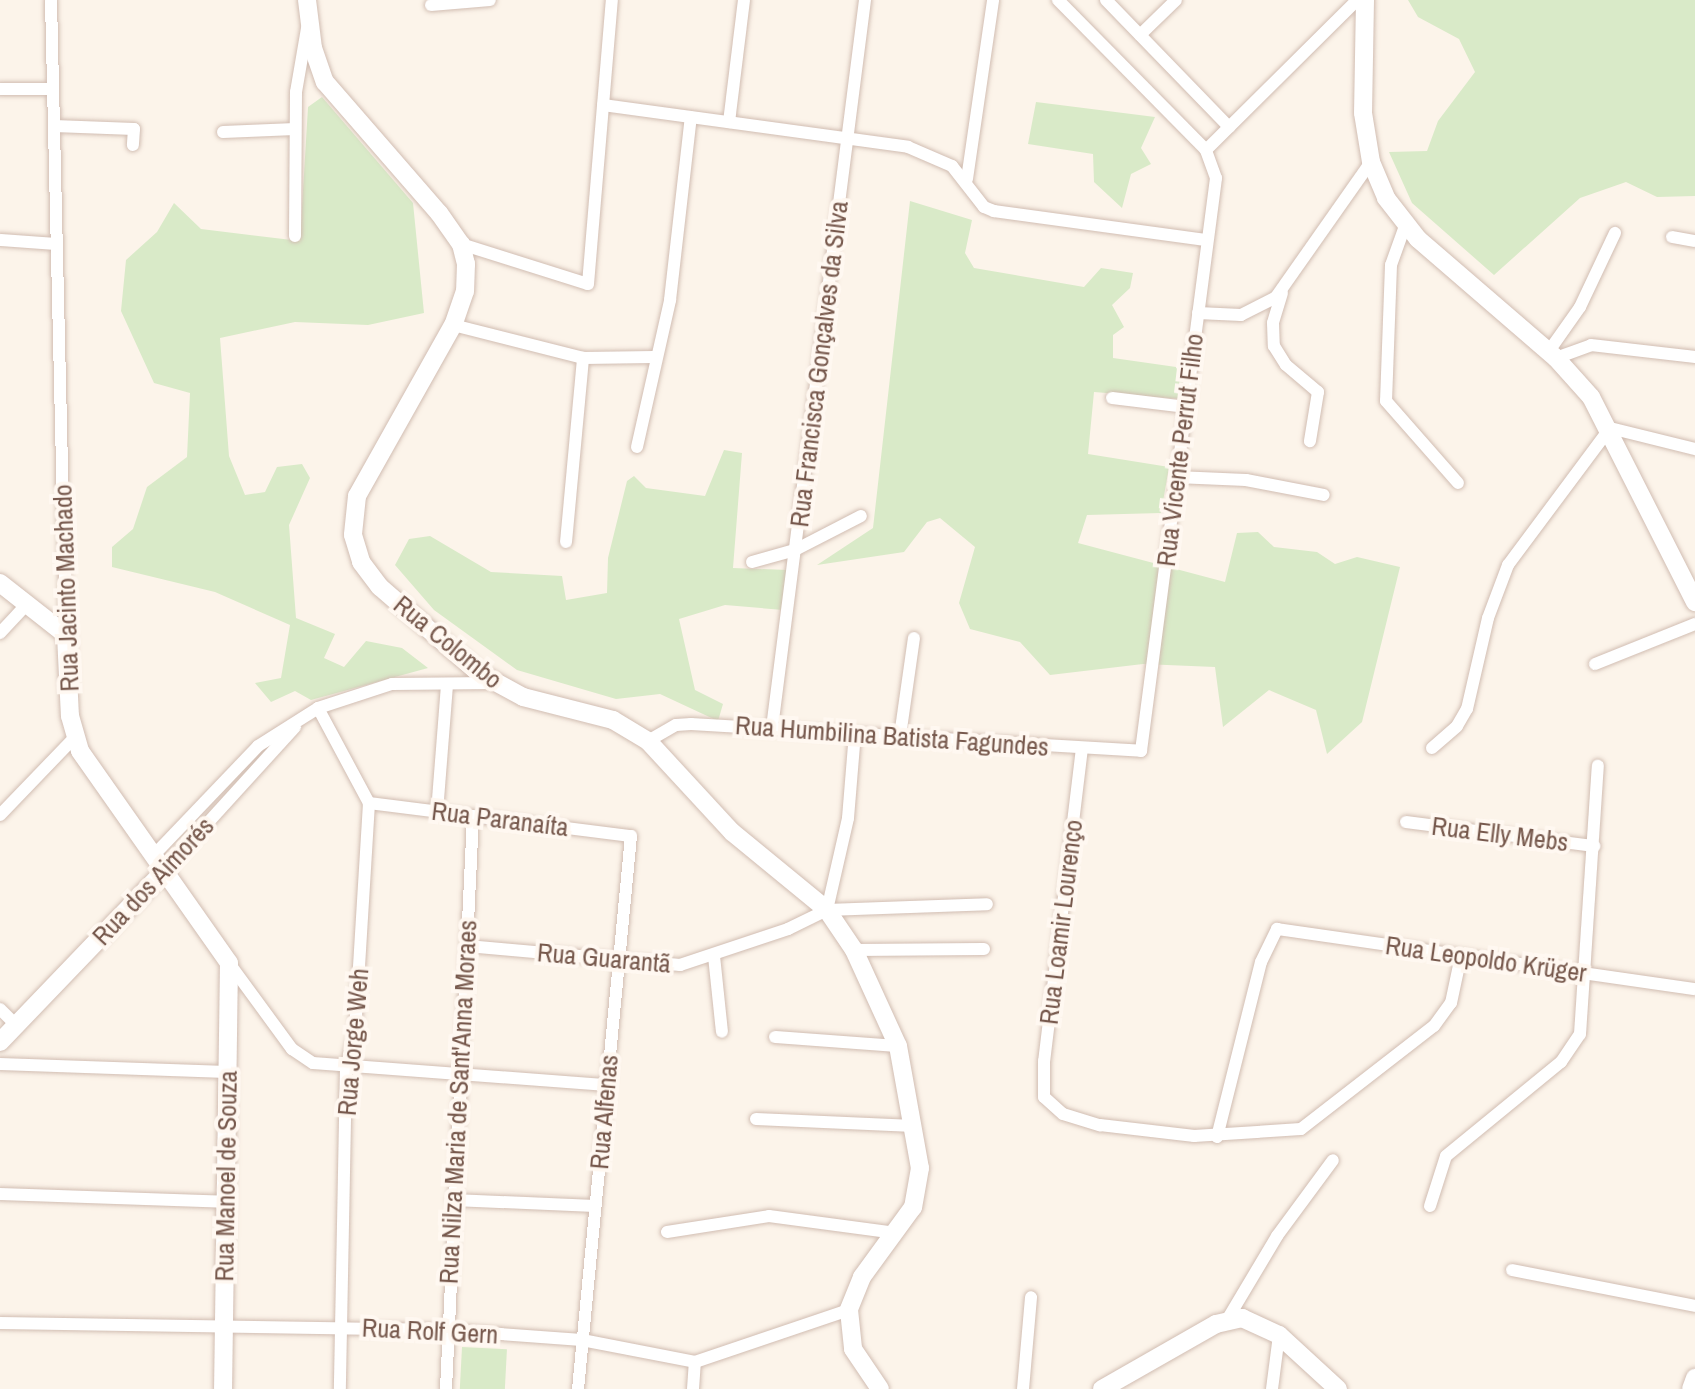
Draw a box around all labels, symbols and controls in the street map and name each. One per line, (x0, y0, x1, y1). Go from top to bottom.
street label: Rua Francisca Gonçalves da Silva (784, 199, 854, 529)
street label: Rua Vicente Perrut Filho (1150, 332, 1210, 568)
street label: Rua Jacinto Machado (47, 484, 85, 692)
street label: Rua Colombo (388, 589, 508, 695)
street label: Rua Humbilina Batista Fagundes (734, 709, 1050, 763)
street label: Rua Paranaíta (430, 795, 570, 843)
street label: Rua dos Aimorés (85, 810, 221, 952)
street label: Rua Elly Mebs (1430, 810, 1570, 858)
street label: Rua Loamir Lourenço (1033, 818, 1089, 1026)
street label: Rua Nilza Maria de Sant'Anna Moraes (433, 919, 483, 1285)
street label: Rua Leopoldo Krüger (1383, 929, 1589, 989)
street label: Rua Guarantã (536, 937, 672, 979)
street label: Rua Jorge Weh (331, 967, 375, 1117)
street label: Rua Alfenas (583, 1053, 625, 1171)
street label: Rua Manoel de Souza (209, 1070, 243, 1282)
street label: Rua Rolf Gern (361, 1312, 499, 1350)

